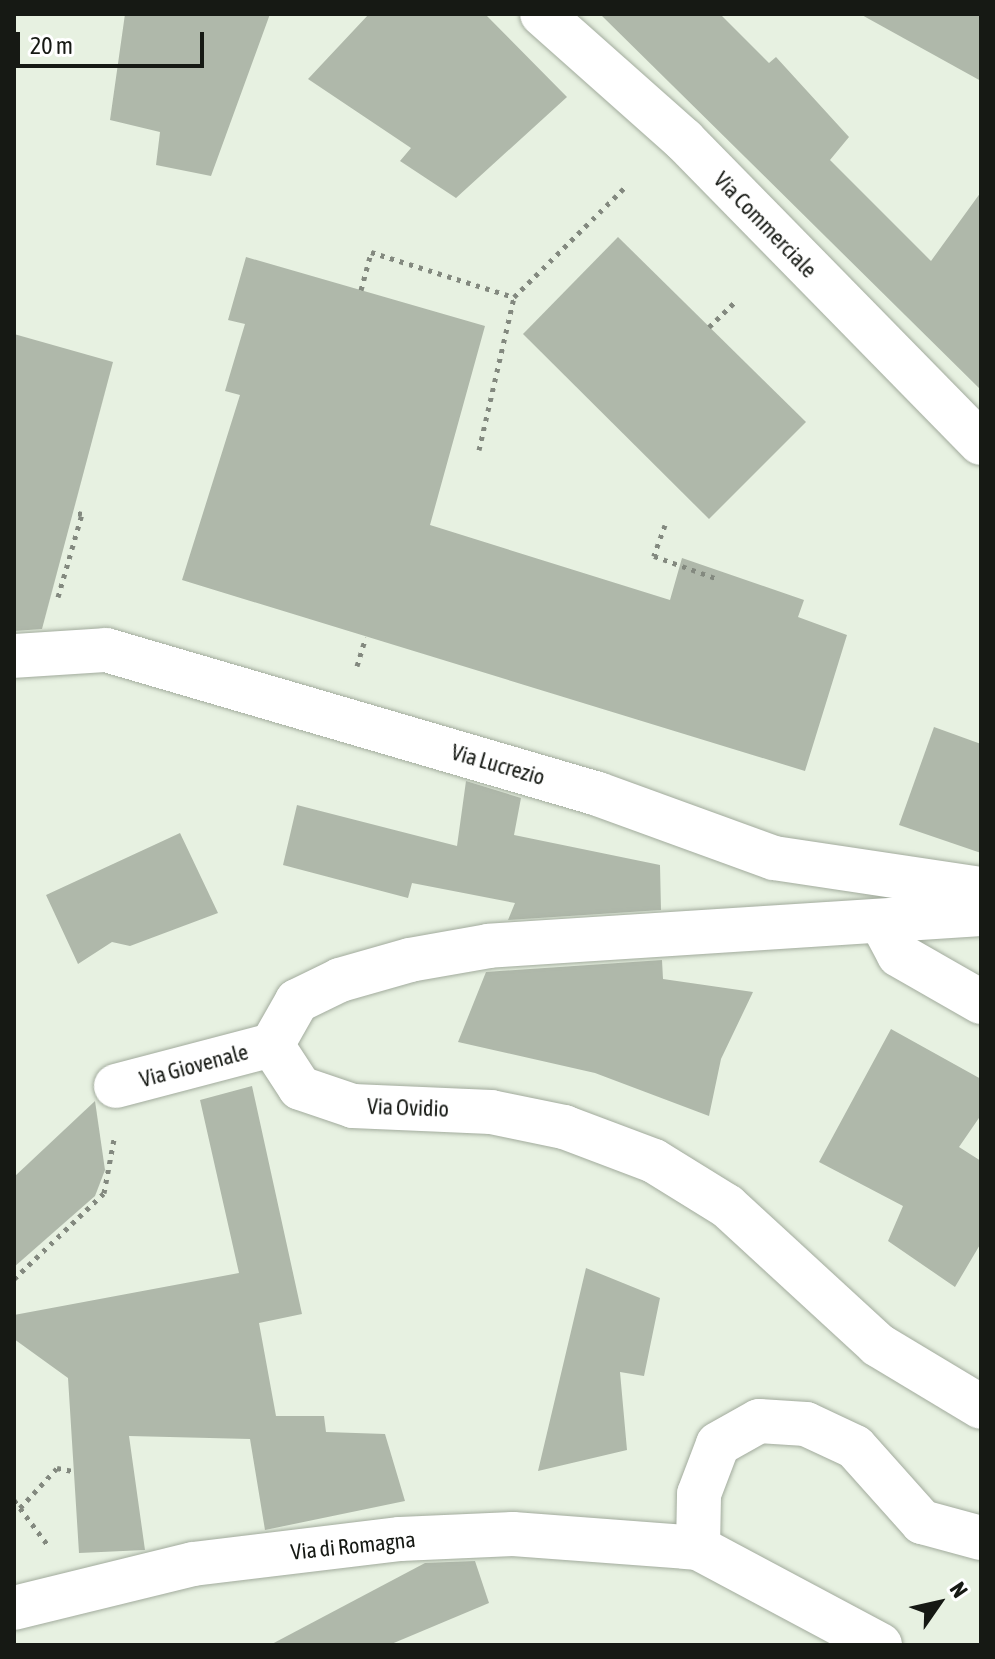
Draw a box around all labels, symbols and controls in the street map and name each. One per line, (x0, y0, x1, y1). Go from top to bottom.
scale bar (20, 16, 208, 66)
text: 20 m (30, 32, 73, 59)
street label: Via Commerciale (708, 167, 822, 283)
street label: Via Lucrezio (448, 739, 548, 791)
street label: Via Giovenale (137, 1039, 251, 1093)
street label: Via Ovidio (367, 1093, 449, 1123)
street label: Via di Romagna (289, 1526, 417, 1566)
north arrow (899, 1563, 979, 1643)
text: N (944, 1577, 973, 1602)

